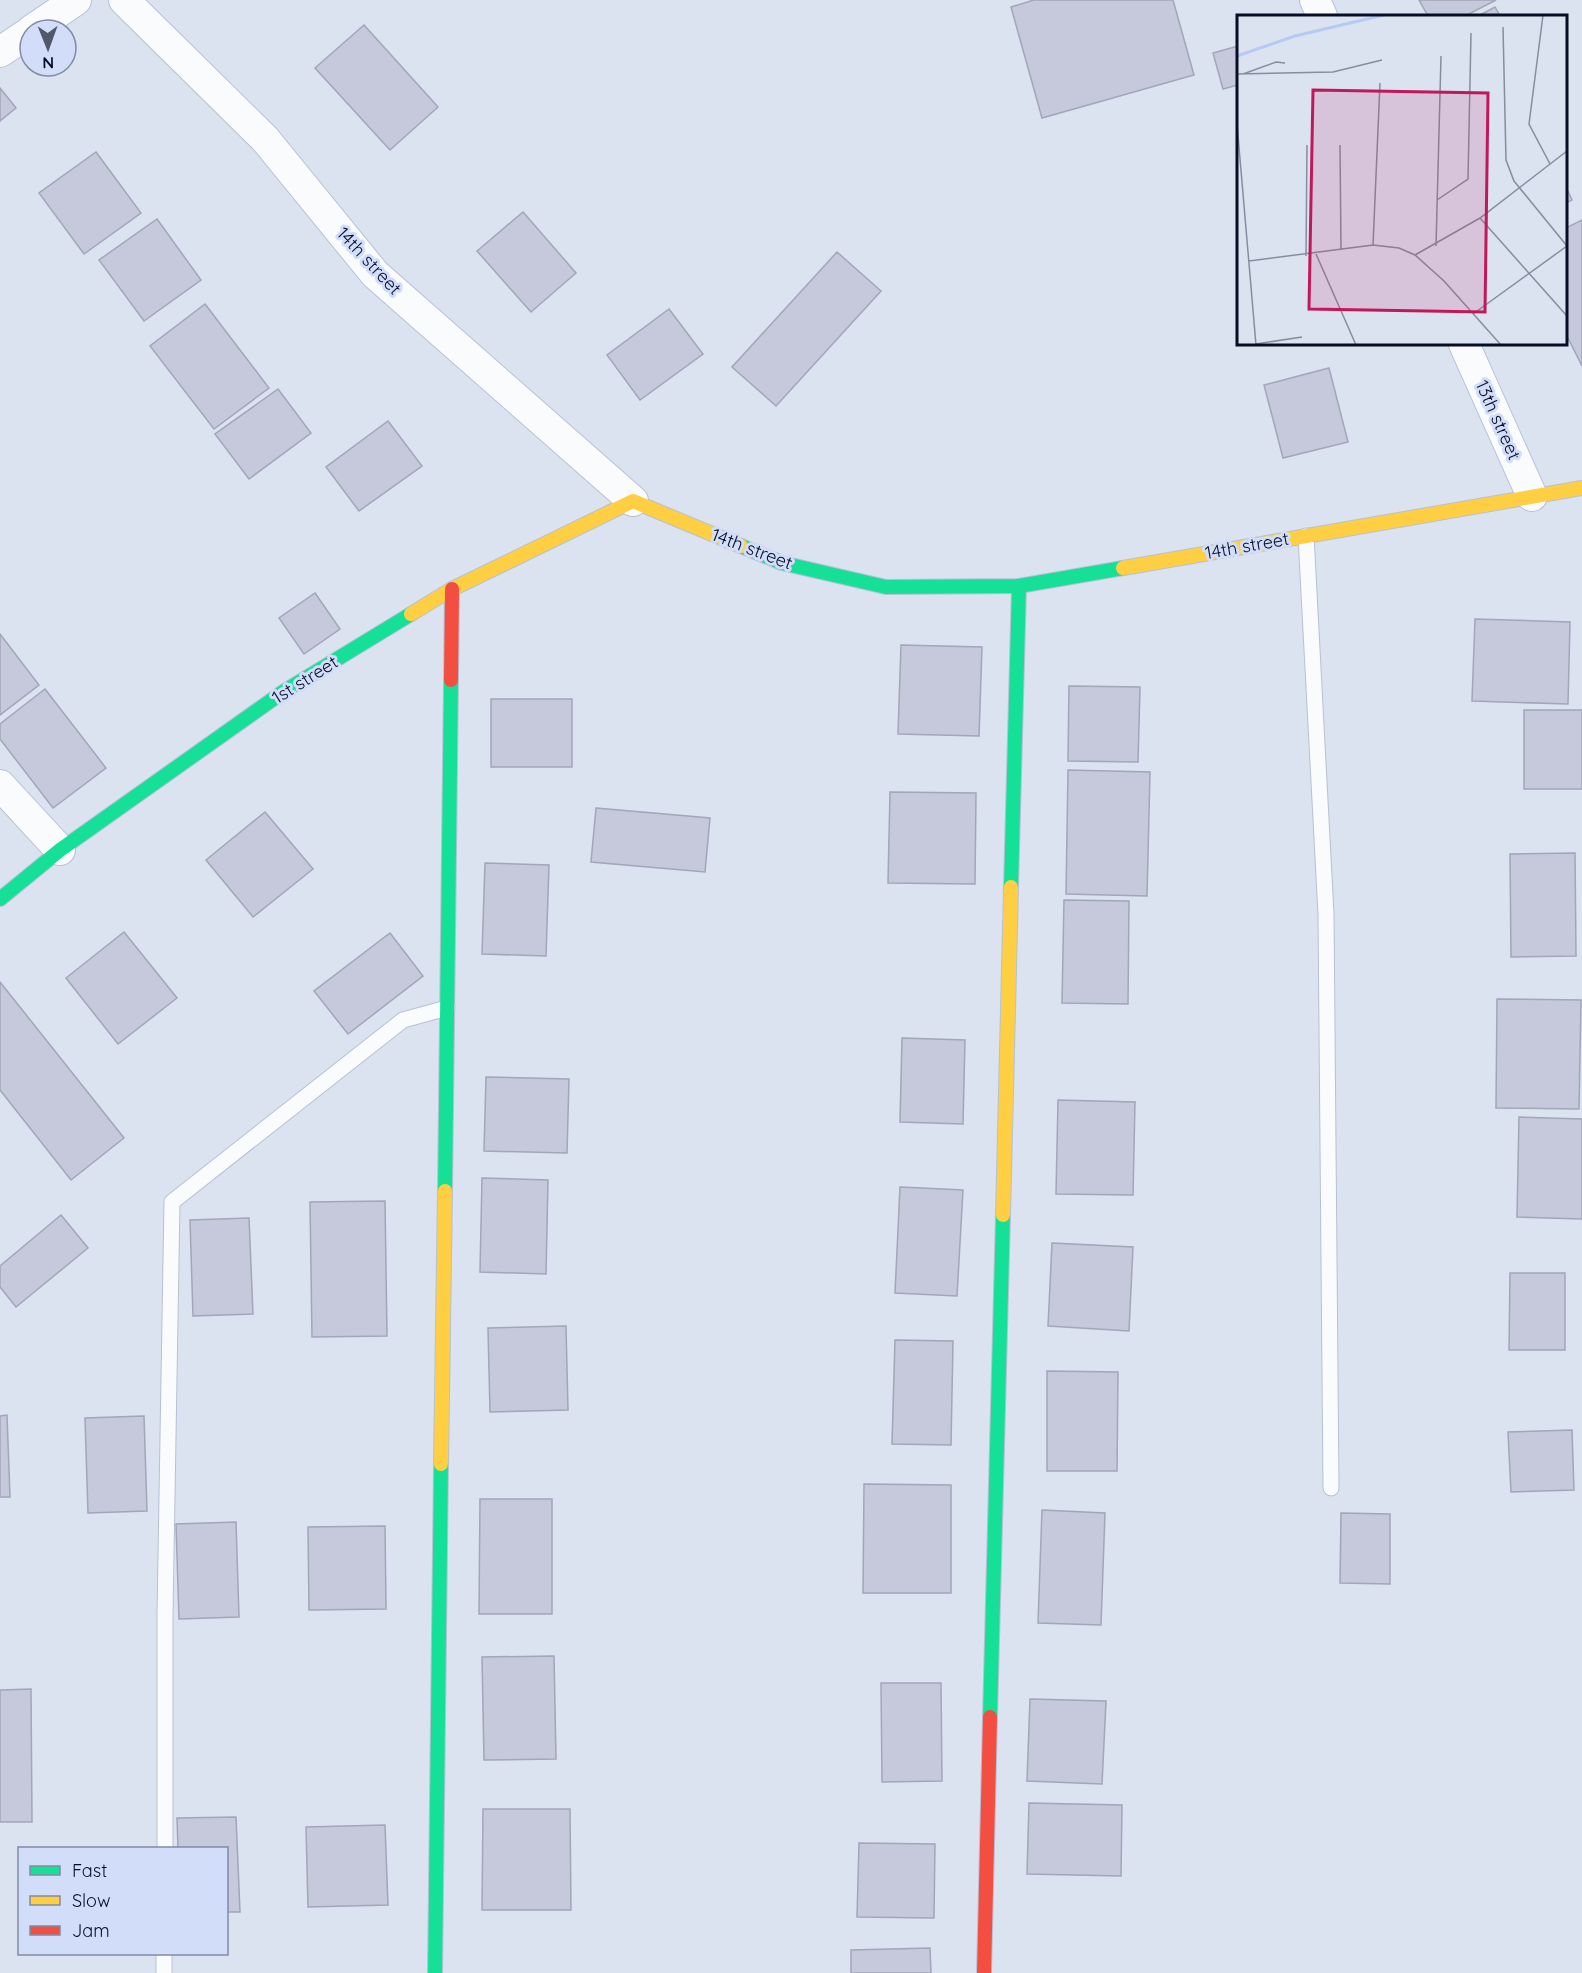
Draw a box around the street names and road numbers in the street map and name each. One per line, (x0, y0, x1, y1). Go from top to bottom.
street label: 14th street (332, 222, 407, 299)
street label: 13th street (1471, 376, 1526, 463)
street label: 14th street (709, 523, 796, 574)
street label: 14th street (1203, 527, 1291, 564)
street label: 1st street (267, 650, 342, 709)

